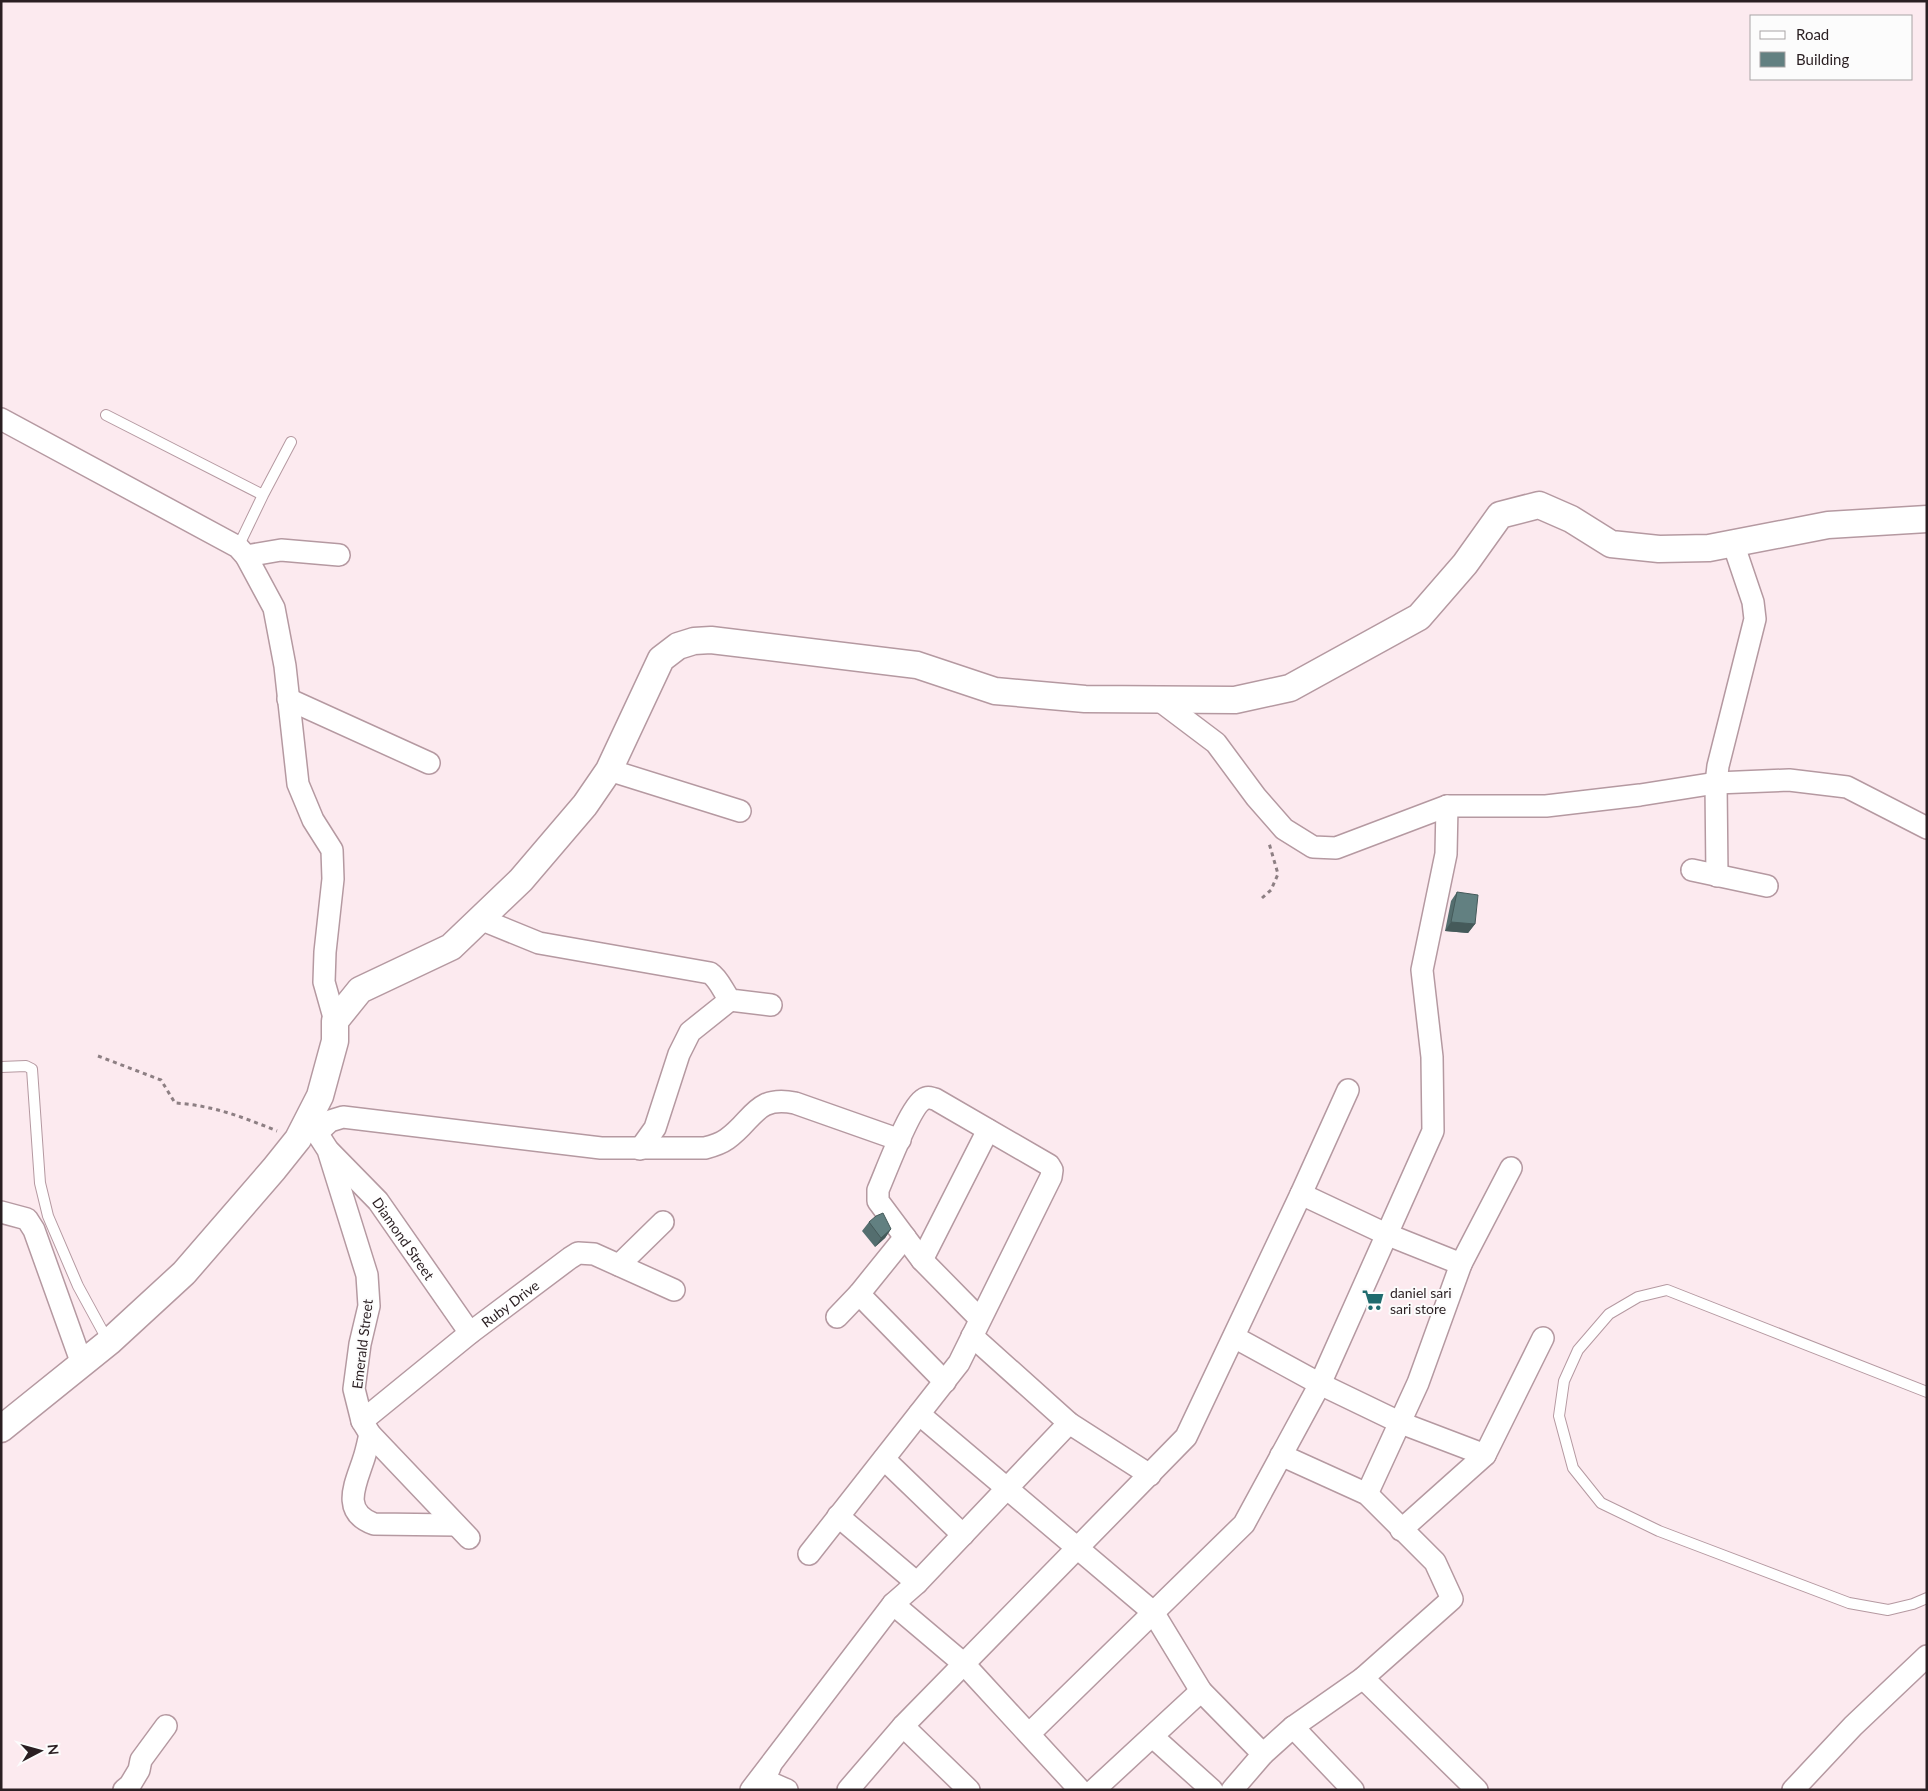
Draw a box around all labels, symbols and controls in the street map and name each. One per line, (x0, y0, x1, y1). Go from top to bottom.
legend (1750, 15, 1913, 80)
text: Road (1796, 25, 1829, 43)
text: Building (1796, 50, 1849, 68)
street label: Diamond Street (369, 1194, 439, 1283)
street label: Ruby Drive (478, 1276, 542, 1330)
place label: daniel sari sari store (1390, 1284, 1452, 1317)
supermarket icon: daniel sari sari store (1360, 1287, 1386, 1313)
street label: Emerald Street (348, 1298, 376, 1390)
north arrow (15, 1726, 65, 1776)
text: N (44, 1743, 62, 1756)

